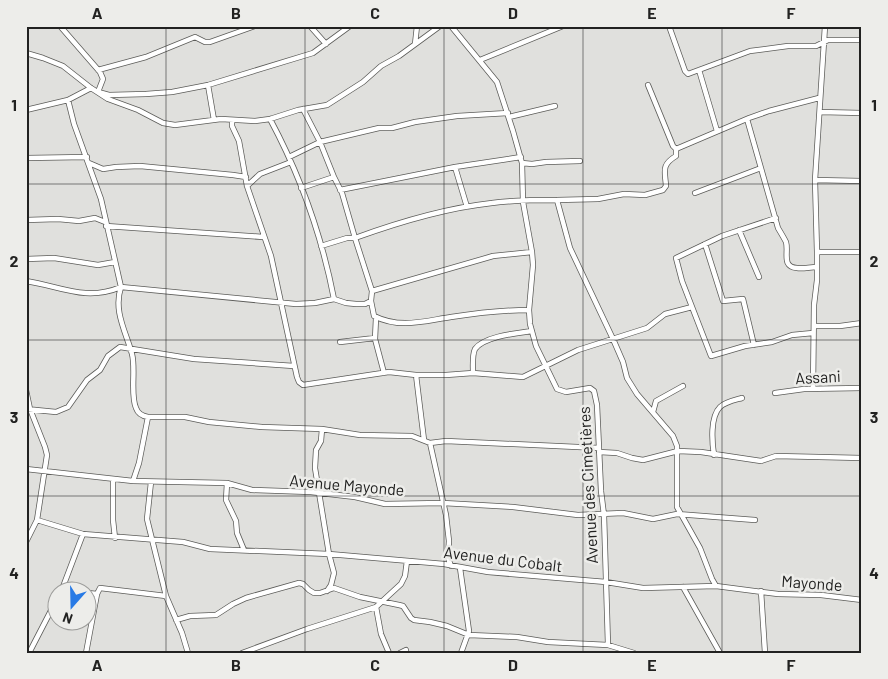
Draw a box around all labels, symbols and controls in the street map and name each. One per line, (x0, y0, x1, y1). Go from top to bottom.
text: A (92, 3, 103, 22)
text: B (231, 3, 241, 22)
text: C (370, 3, 380, 22)
text: D (508, 3, 518, 22)
text: E (647, 3, 657, 22)
text: F (787, 3, 796, 22)
text: 1 (11, 95, 17, 114)
text: 1 (871, 95, 877, 114)
text: 2 (10, 251, 19, 270)
text: 2 (870, 251, 879, 270)
street label: Assani (795, 366, 841, 387)
street label: Avenue des Cimetières (574, 406, 601, 564)
text: 3 (10, 407, 18, 426)
text: 3 (870, 407, 878, 426)
street label: Avenue Mayonde (289, 470, 405, 499)
street label: Avenue du Cobalt (443, 542, 563, 575)
text: 4 (9, 563, 19, 582)
text: 4 (869, 563, 879, 582)
street label: Mayonde (781, 571, 843, 594)
north arrow (48, 582, 98, 632)
text: N (60, 609, 75, 628)
text: A (92, 655, 103, 674)
text: B (231, 655, 241, 674)
text: C (370, 655, 380, 674)
text: D (508, 655, 518, 674)
text: E (647, 655, 657, 674)
text: F (787, 655, 796, 674)

